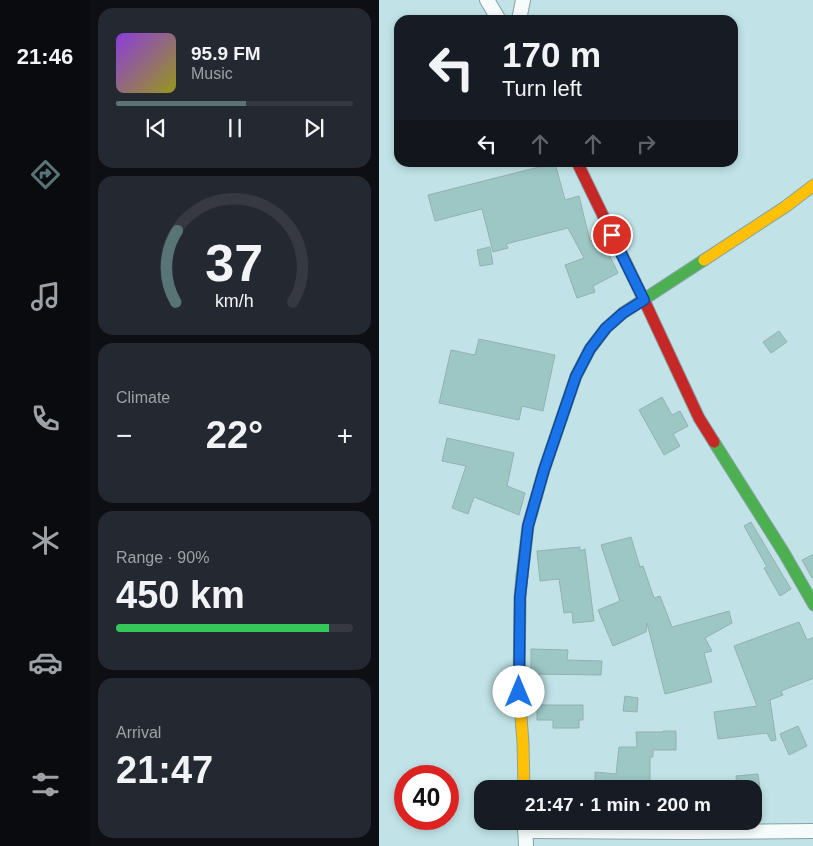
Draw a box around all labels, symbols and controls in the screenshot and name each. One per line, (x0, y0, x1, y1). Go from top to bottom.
icon: left (419, 35, 484, 100)
text: 170 m (502, 35, 601, 74)
text: 95.9 FM (191, 43, 261, 64)
text: 21:46 (17, 44, 73, 69)
text: Music (191, 65, 233, 82)
text: Turn left (502, 76, 582, 101)
icon: previous (142, 114, 170, 142)
icon: pause (221, 114, 249, 142)
icon: next (300, 114, 328, 142)
icon: left (473, 130, 501, 158)
icon: ahead (526, 130, 554, 158)
icon: ahead (579, 130, 607, 158)
icon: right (632, 130, 660, 158)
icon: directions (28, 157, 63, 192)
pin (591, 214, 633, 256)
icon: arrive (598, 221, 626, 249)
text: 37 (206, 234, 263, 292)
icon: music (28, 279, 63, 314)
text: km/h (215, 291, 254, 311)
text: Climate (116, 389, 170, 406)
icon: phone (28, 401, 63, 436)
text: 22° (206, 414, 263, 456)
text: − (116, 420, 132, 451)
text: + (337, 420, 353, 451)
icon: climate (28, 523, 63, 558)
text: Range · 90% (116, 549, 209, 566)
text: 450 km (116, 574, 245, 616)
icon: car (28, 645, 63, 680)
position arrow (492, 665, 544, 717)
text: Arrival (116, 724, 161, 741)
text: 21:47 (116, 749, 213, 791)
speed limit sign: 40 (394, 765, 459, 830)
icon: filters (28, 767, 63, 802)
text: 21:47 · 1 min · 200 m (525, 794, 711, 815)

